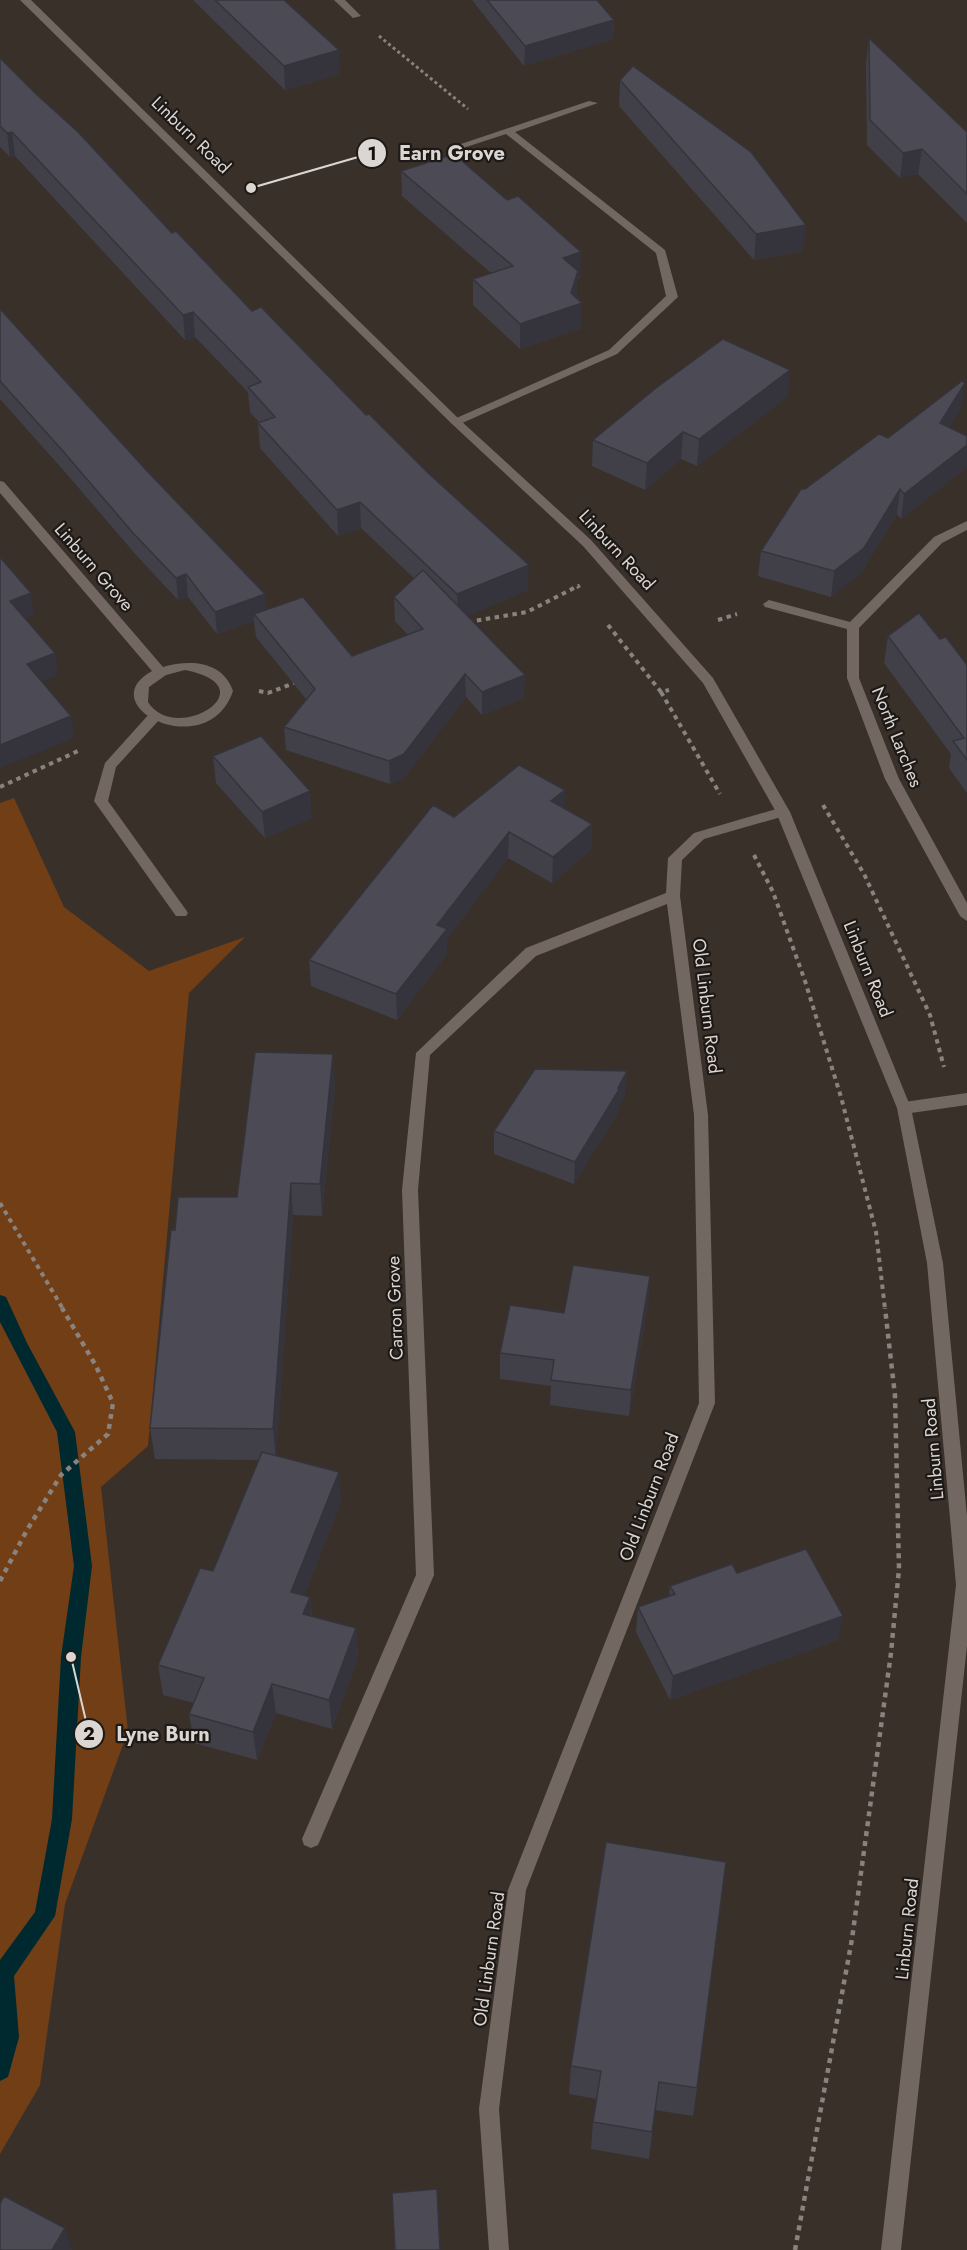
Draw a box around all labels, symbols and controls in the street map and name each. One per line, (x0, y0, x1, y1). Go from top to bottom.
street label: Linburn Road (145, 90, 237, 180)
callout: Earn Grove (357, 134, 517, 172)
text: Earn Grove (399, 139, 505, 168)
text: 1 (367, 141, 377, 167)
street label: Linburn Road (573, 504, 661, 596)
street label: Linburn Grove (48, 517, 140, 617)
street label: North Larches (865, 683, 929, 791)
street label: Linburn Road (837, 917, 899, 1021)
street label: Old Linburn Road (686, 937, 728, 1075)
street label: Carron Grove (380, 1256, 410, 1360)
street label: Linburn Road (916, 1397, 950, 1501)
street label: Old Linburn Road (613, 1429, 685, 1565)
callout: Lyne Burn (74, 1715, 222, 1753)
text: Lyne Burn (116, 1720, 210, 1749)
text: 2 (83, 1721, 95, 1747)
street label: Linburn Road (889, 1877, 925, 1981)
street label: Old Linburn Road (467, 1890, 511, 2028)

